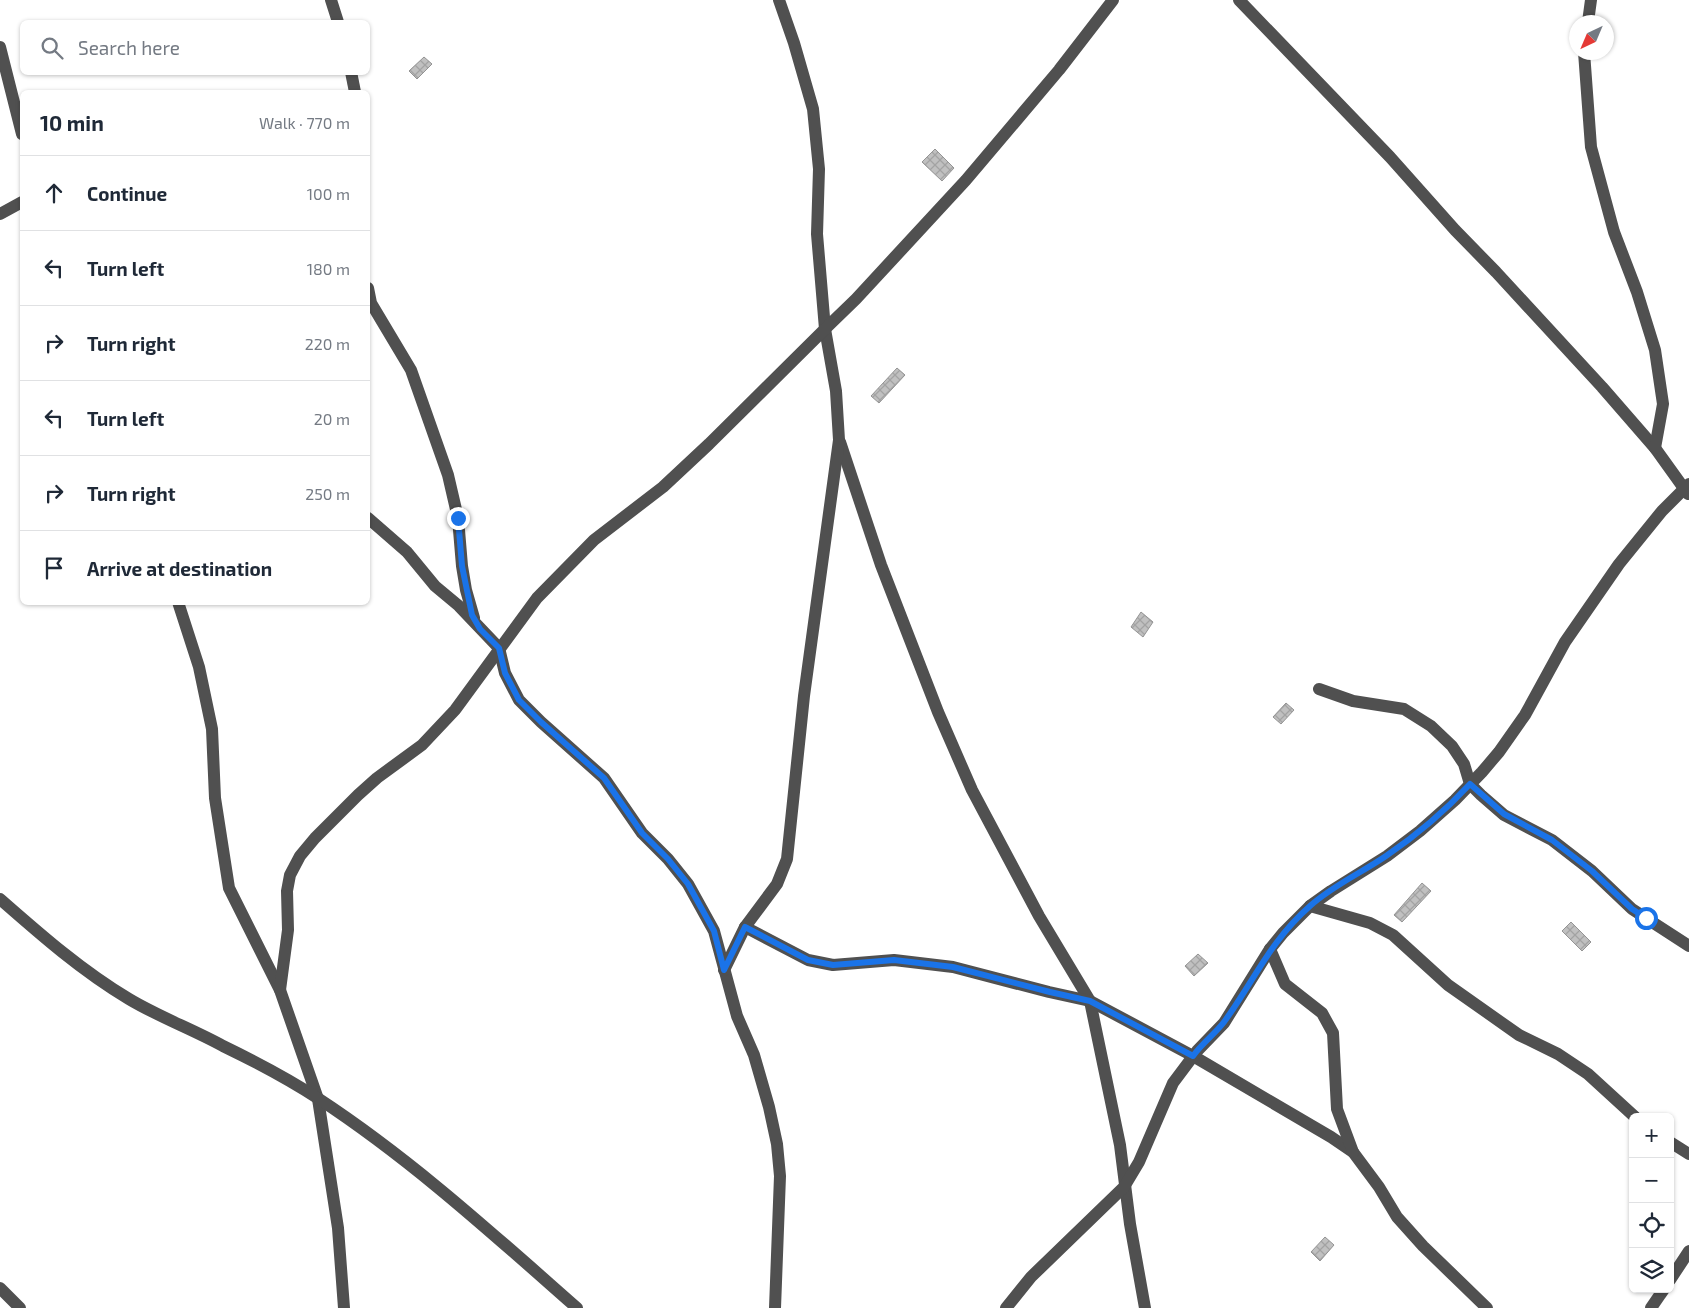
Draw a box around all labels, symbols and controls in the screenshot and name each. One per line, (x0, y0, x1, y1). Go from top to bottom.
north arrow (1569, 15, 1614, 60)
search box (20, 20, 370, 75)
icon: search (38, 34, 66, 62)
text: Search here (78, 36, 180, 59)
text: 10 min (40, 110, 104, 135)
text: Walk · 770 m (259, 113, 350, 132)
icon: ahead (40, 179, 68, 207)
text: Continue (87, 182, 167, 205)
text: 100 m (307, 184, 350, 203)
icon: left (40, 254, 68, 282)
text: Turn left (87, 257, 164, 280)
text: 180 m (307, 259, 350, 278)
icon: right (40, 329, 68, 357)
text: Turn right (87, 332, 175, 355)
text: 220 m (305, 334, 350, 353)
icon: left (40, 404, 68, 432)
text: Turn left (87, 407, 164, 430)
text: 20 m (314, 409, 350, 428)
icon: right (40, 479, 68, 507)
text: Turn right (87, 482, 175, 505)
text: 250 m (305, 484, 350, 503)
route end (447, 507, 470, 530)
icon: arrive (40, 554, 68, 582)
text: Arrive at destination (87, 557, 272, 580)
route start (1635, 907, 1658, 930)
map controls (1629, 1113, 1674, 1293)
button: + (1629, 1113, 1674, 1158)
button: − (1629, 1158, 1674, 1203)
button: locate (1629, 1203, 1674, 1248)
button: layers (1629, 1248, 1674, 1293)

